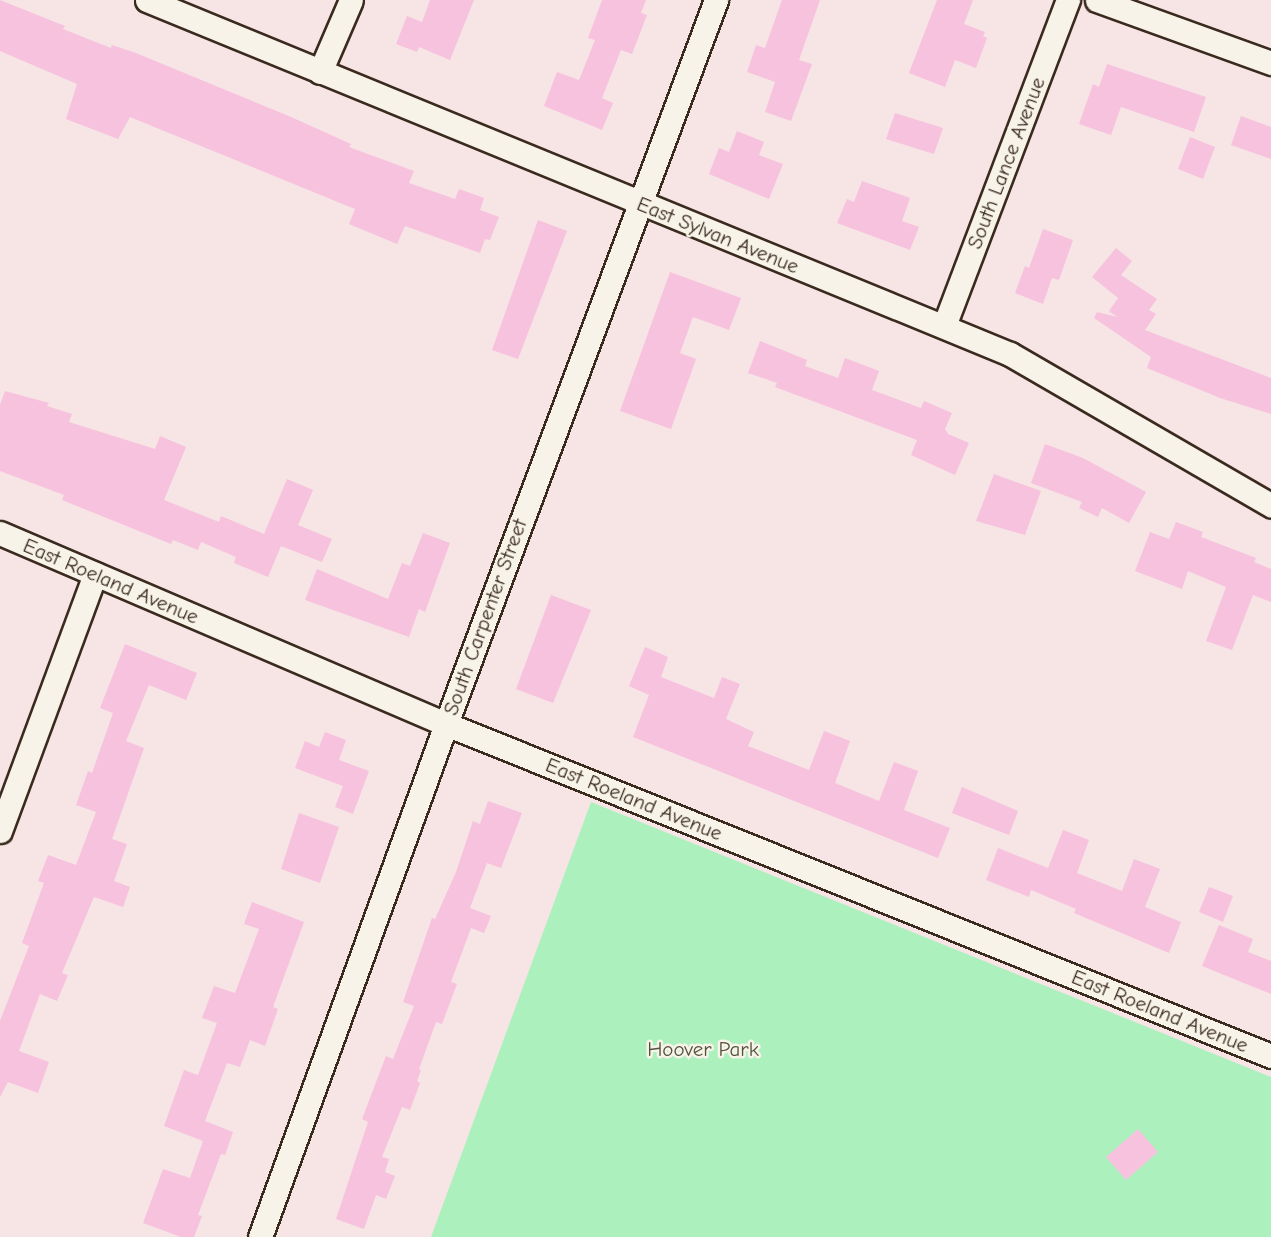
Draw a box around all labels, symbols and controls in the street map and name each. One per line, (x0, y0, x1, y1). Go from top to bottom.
street label: South Lance Avenue (962, 74, 1050, 252)
street label: East Sylvan Avenue (633, 191, 803, 279)
street label: South Carpenter Street (438, 515, 532, 719)
street label: East Roeland Avenue (19, 533, 203, 629)
street label: East Roeland Avenue (542, 752, 726, 846)
street label: East Roeland Avenue (1068, 964, 1252, 1058)
park label: Hoover Park (647, 1036, 759, 1062)

